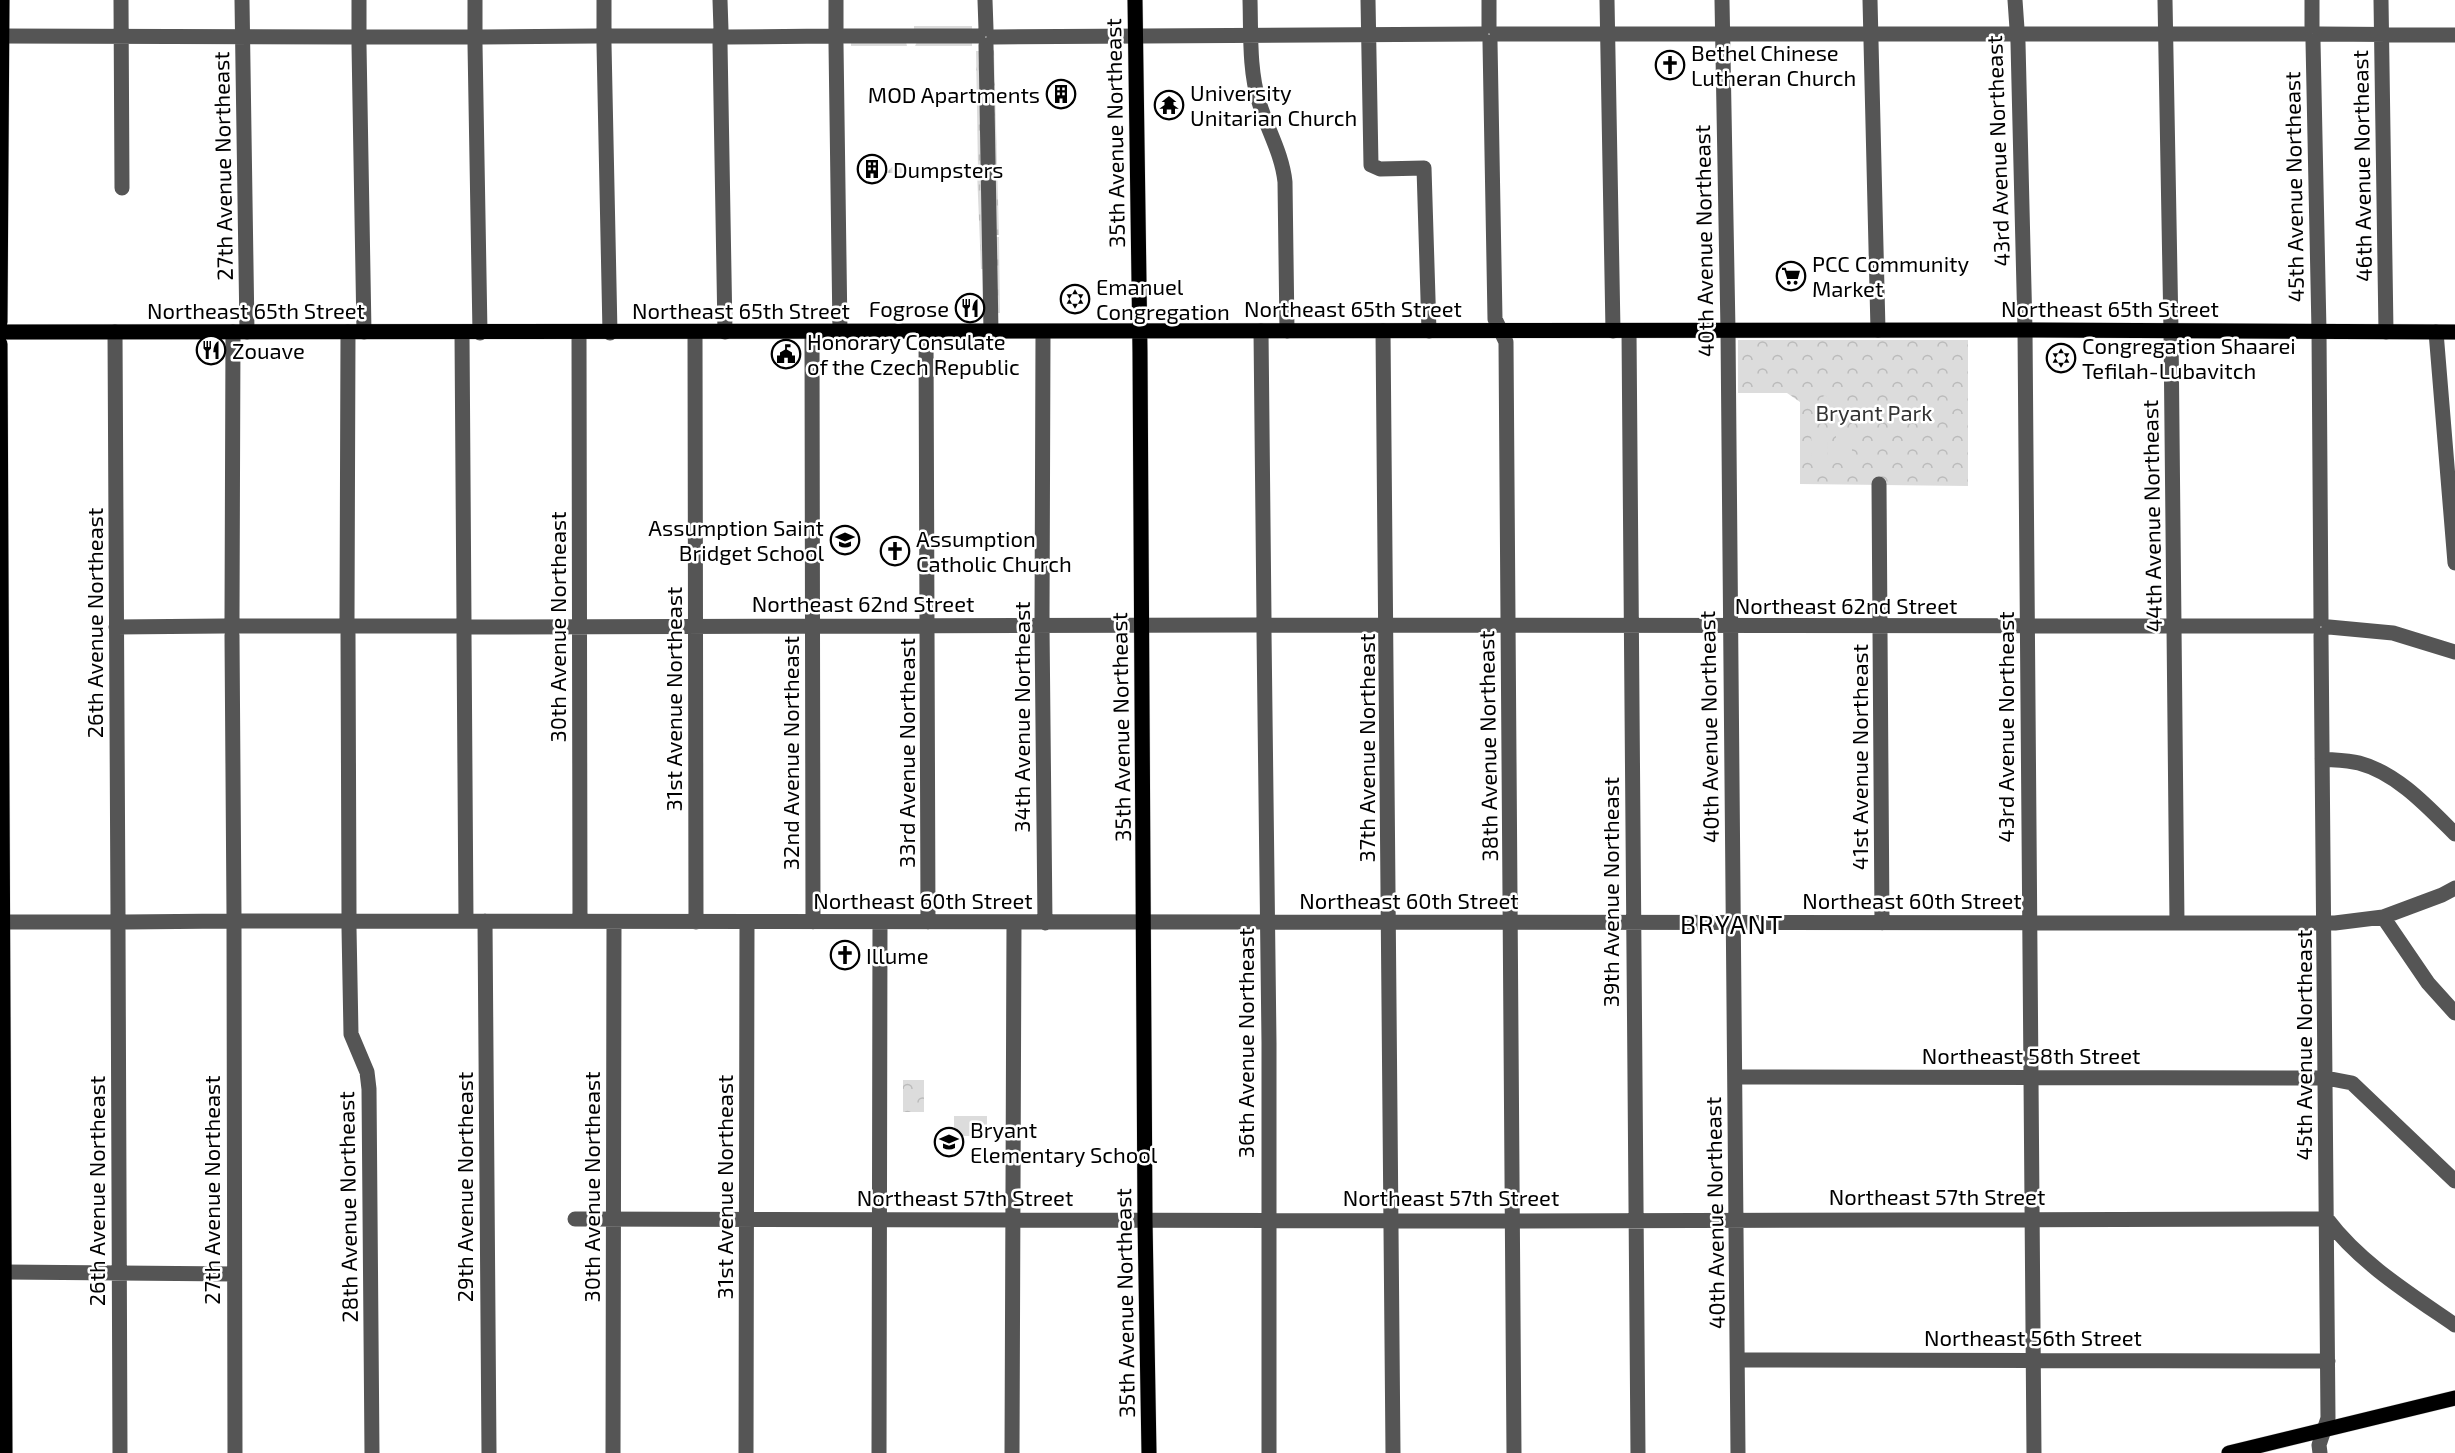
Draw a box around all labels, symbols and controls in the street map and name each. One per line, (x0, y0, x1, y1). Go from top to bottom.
street label: 35th Avenue Northeast (1099, 18, 1129, 248)
street label: 43rd Avenue Northeast (1980, 35, 2014, 267)
place label: Bethel Chinese Lutheran Church (1691, 39, 1856, 90)
church icon: Bethel Chinese Lutheran Church (1654, 49, 1686, 81)
street label: 46th Avenue Northeast (2346, 50, 2376, 282)
street label: 27th Avenue Northeast (207, 51, 237, 281)
street label: 45th Avenue Northeast (2278, 71, 2308, 303)
building icon: MOD Apartments (1045, 78, 1077, 110)
place label: University Unitarian Church (1190, 79, 1357, 130)
place label: MOD Apartments (868, 81, 1040, 107)
temple icon: University Unitarian Church (1153, 89, 1185, 121)
street label: 40th Avenue Northeast (1688, 125, 1718, 357)
building icon: Dumpsters (856, 153, 888, 185)
place label: Dumpsters (893, 156, 1004, 182)
place label: PCC Community Market (1812, 250, 1969, 301)
supermarket icon: PCC Community Market (1775, 260, 1807, 292)
place label: Emanuel Congregation (1096, 273, 1230, 324)
synagogue icon: Emanuel Congregation (1059, 283, 1091, 315)
restaurant icon: Fogrose (954, 292, 986, 324)
place label: Fogrose (869, 295, 949, 321)
street label: Northeast 65th Street (1244, 295, 1462, 321)
street label: Northeast 65th Street (2001, 295, 2219, 321)
street label: Northeast 65th Street (147, 297, 365, 323)
street label: Northeast 65th Street (632, 297, 850, 323)
place label: Honorary Consulate of the Czech Republic (807, 328, 1020, 379)
place label: Congregation Shaarei Tefilah-Lubavitch (2082, 332, 2296, 383)
restaurant icon: Zouave (195, 334, 227, 366)
place label: Zouave (232, 337, 305, 363)
public building icon: Honorary Consulate of the Czech Republic (770, 338, 802, 370)
synagogue icon: Congregation Shaarei Tefilah-Lubavitch (2045, 342, 2077, 374)
park label: Bryant Park (1815, 399, 1933, 425)
street label: 44th Avenue Northeast (2136, 399, 2166, 633)
street label: 26th Avenue Northeast (81, 508, 107, 738)
street label: 30th Avenue Northeast (544, 511, 570, 743)
place label: Assumption Saint Bridget School (648, 514, 824, 565)
school or university icon: Assumption Saint Bridget School (829, 524, 861, 556)
place label: Assumption Catholic Church (916, 525, 1072, 576)
church icon: Assumption Catholic Church (879, 535, 911, 567)
street label: 31st Avenue Northeast (660, 587, 686, 812)
street label: Northeast 62nd Street (752, 590, 974, 616)
street label: Northeast 62nd Street (1735, 592, 1957, 618)
street label: 34th Avenue Northeast (1008, 601, 1034, 833)
street label: 40th Avenue Northeast (1693, 611, 1723, 843)
street label: 43rd Avenue Northeast (1992, 611, 2018, 843)
street label: 35th Avenue Northeast (1105, 612, 1135, 842)
street label: 38th Avenue Northeast (1472, 630, 1502, 862)
street label: 37th Avenue Northeast (1353, 633, 1379, 863)
street label: 32nd Avenue Northeast (777, 636, 803, 870)
street label: 33rd Avenue Northeast (893, 638, 919, 868)
street label: 41st Avenue Northeast (1846, 644, 1872, 870)
street label: 39th Avenue Northeast (1597, 777, 1623, 1007)
street label: Northeast 60th Street (813, 887, 1033, 913)
street label: Northeast 60th Street (1299, 887, 1519, 913)
street label: Northeast 60th Street (1802, 887, 2022, 913)
district label: BRYANT (1680, 908, 1784, 939)
street label: 36th Avenue Northeast (1232, 928, 1258, 1158)
street label: 45th Avenue Northeast (2290, 930, 2316, 1160)
church icon: Illume (829, 939, 861, 971)
place label: Illume (866, 942, 928, 968)
street label: Northeast 58th Street (1922, 1042, 2140, 1068)
street label: 30th Avenue Northeast (578, 1071, 604, 1303)
street label: 29th Avenue Northeast (451, 1072, 477, 1302)
street label: 27th Avenue Northeast (198, 1075, 224, 1305)
street label: 31st Avenue Northeast (711, 1075, 737, 1300)
street label: 26th Avenue Northeast (83, 1076, 109, 1306)
street label: 28th Avenue Northeast (332, 1091, 362, 1323)
street label: 40th Avenue Northeast (1699, 1097, 1729, 1329)
place label: Bryant Elementary School (970, 1116, 1158, 1167)
school or university icon: Bryant Elementary School (933, 1126, 965, 1158)
street label: Northeast 57th Street (1829, 1183, 2045, 1209)
street label: Northeast 57th Street (857, 1184, 1073, 1210)
street label: Northeast 57th Street (1343, 1184, 1559, 1210)
street label: 35th Avenue Northeast (1109, 1188, 1139, 1418)
street label: Northeast 56th Street (1924, 1324, 2142, 1350)

